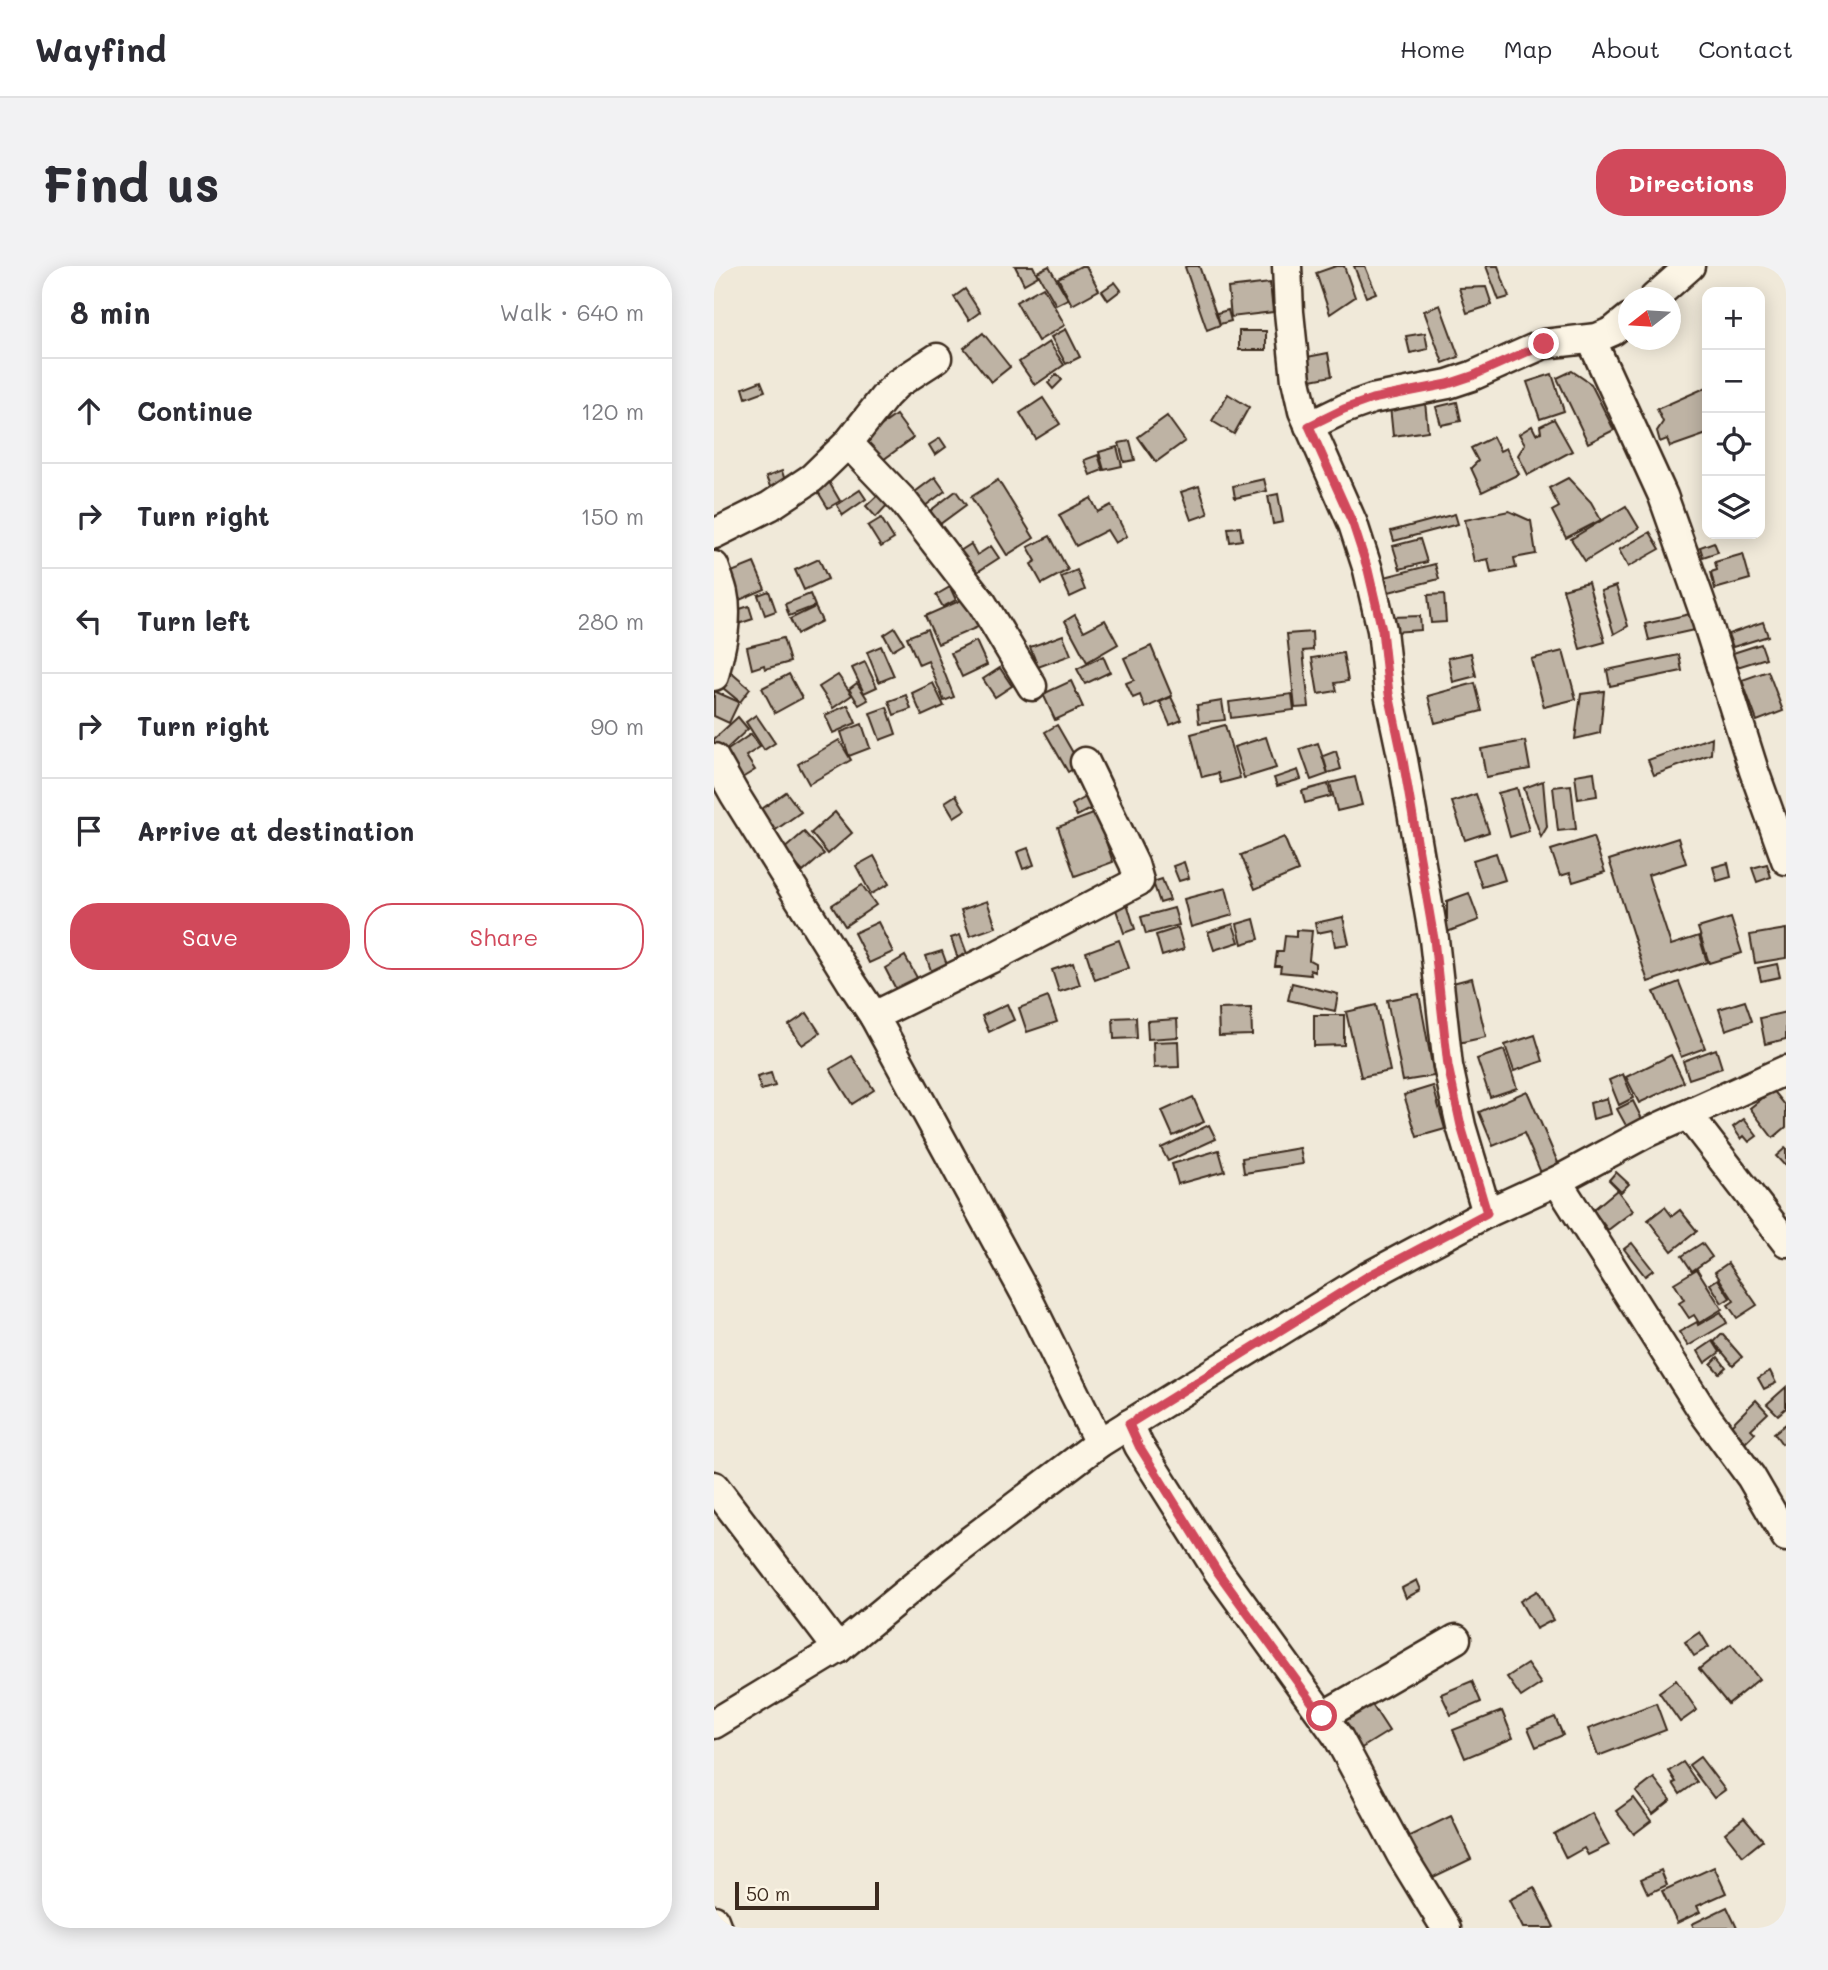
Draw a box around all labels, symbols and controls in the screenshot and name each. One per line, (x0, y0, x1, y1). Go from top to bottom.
text: Wayfind (35, 27, 166, 70)
text: Home (1400, 33, 1465, 64)
text: Map (1503, 33, 1552, 64)
text: About (1590, 33, 1660, 64)
text: Contact (1698, 33, 1793, 64)
button: Directions (1596, 149, 1786, 216)
text: Find us (42, 151, 220, 214)
north arrow (1618, 287, 1681, 350)
map controls (1702, 287, 1765, 539)
button: + (1702, 287, 1765, 350)
text: 8 min (70, 292, 151, 332)
text: Walk · 640 m (499, 297, 644, 327)
route end (1528, 328, 1559, 359)
button: − (1702, 350, 1765, 413)
icon: ahead (70, 392, 108, 430)
text: Continue (137, 394, 253, 428)
text: 120 m (581, 396, 644, 426)
button: locate (1702, 413, 1765, 476)
button: layers (1702, 476, 1765, 539)
icon: right (70, 497, 108, 535)
text: Turn right (137, 499, 270, 533)
text: 150 m (580, 501, 644, 531)
icon: left (70, 602, 108, 640)
text: Turn left (137, 604, 250, 638)
text: 280 m (577, 606, 644, 636)
icon: right (70, 707, 108, 745)
text: Turn right (137, 709, 270, 743)
text: 90 m (591, 711, 644, 741)
icon: arrive (70, 812, 108, 850)
text: Arrive at destination (137, 814, 414, 848)
button: Save (70, 903, 350, 970)
button: Share (364, 903, 644, 970)
route start (1306, 1700, 1337, 1731)
scale bar (735, 1879, 878, 1911)
text: 50 m (746, 1881, 790, 1906)

